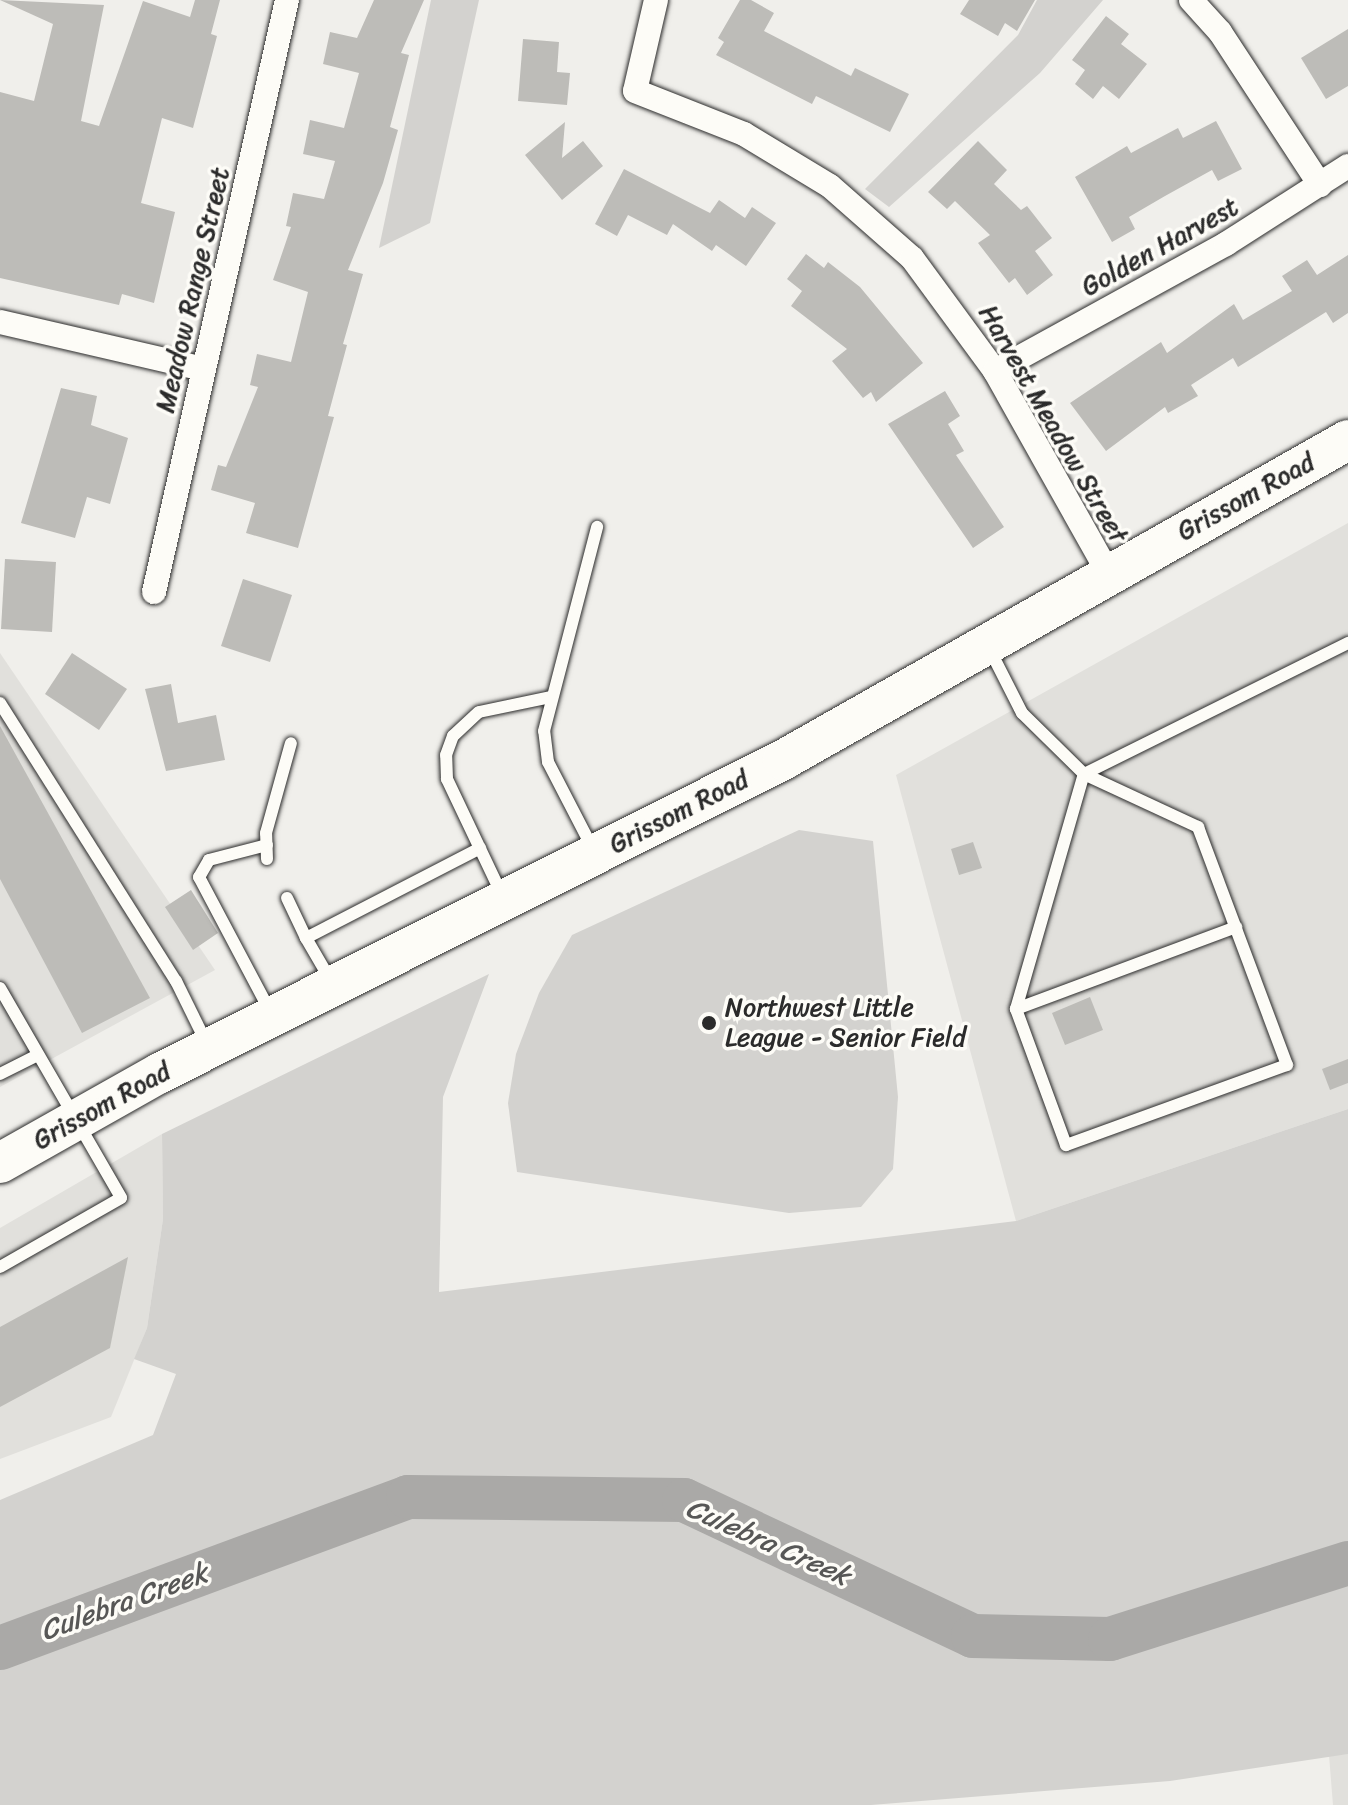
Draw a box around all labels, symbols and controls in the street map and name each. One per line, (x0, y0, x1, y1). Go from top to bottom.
street label: Meadow Range Street (150, 164, 236, 416)
street label: Golden Harvest (1076, 191, 1244, 303)
street label: Harvest Meadow Street (972, 299, 1134, 549)
street label: Grissom Road (1172, 446, 1320, 548)
street label: Grissom Road (604, 764, 754, 860)
place label: Northwest Little League - Senior Field (725, 992, 966, 1054)
marker: Northwest Little League - Senior Field (700, 1014, 718, 1032)
street label: Grissom Road (28, 1055, 176, 1157)
water label: Culebra Creek (681, 1491, 855, 1593)
water label: Culebra Creek (36, 1556, 212, 1648)

